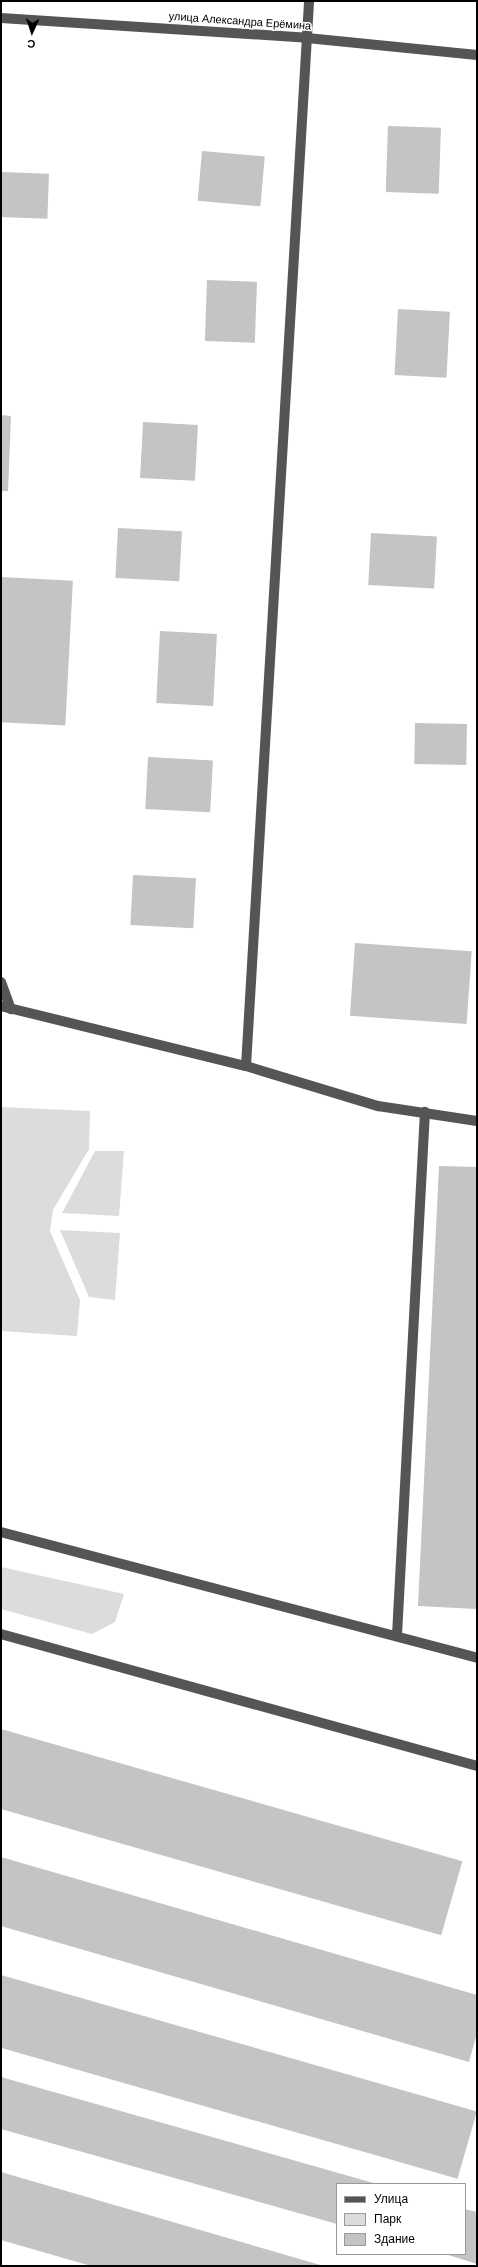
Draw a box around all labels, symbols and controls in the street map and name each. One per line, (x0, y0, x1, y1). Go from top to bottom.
street label: улица Александра Ерёмина (168, 9, 312, 33)
north arrow (12, 12, 52, 52)
text: С (27, 37, 36, 51)
legend (336, 2183, 466, 2255)
text: Улица (374, 2191, 408, 2207)
text: Парк (374, 2211, 401, 2227)
text: Здание (374, 2231, 415, 2247)

